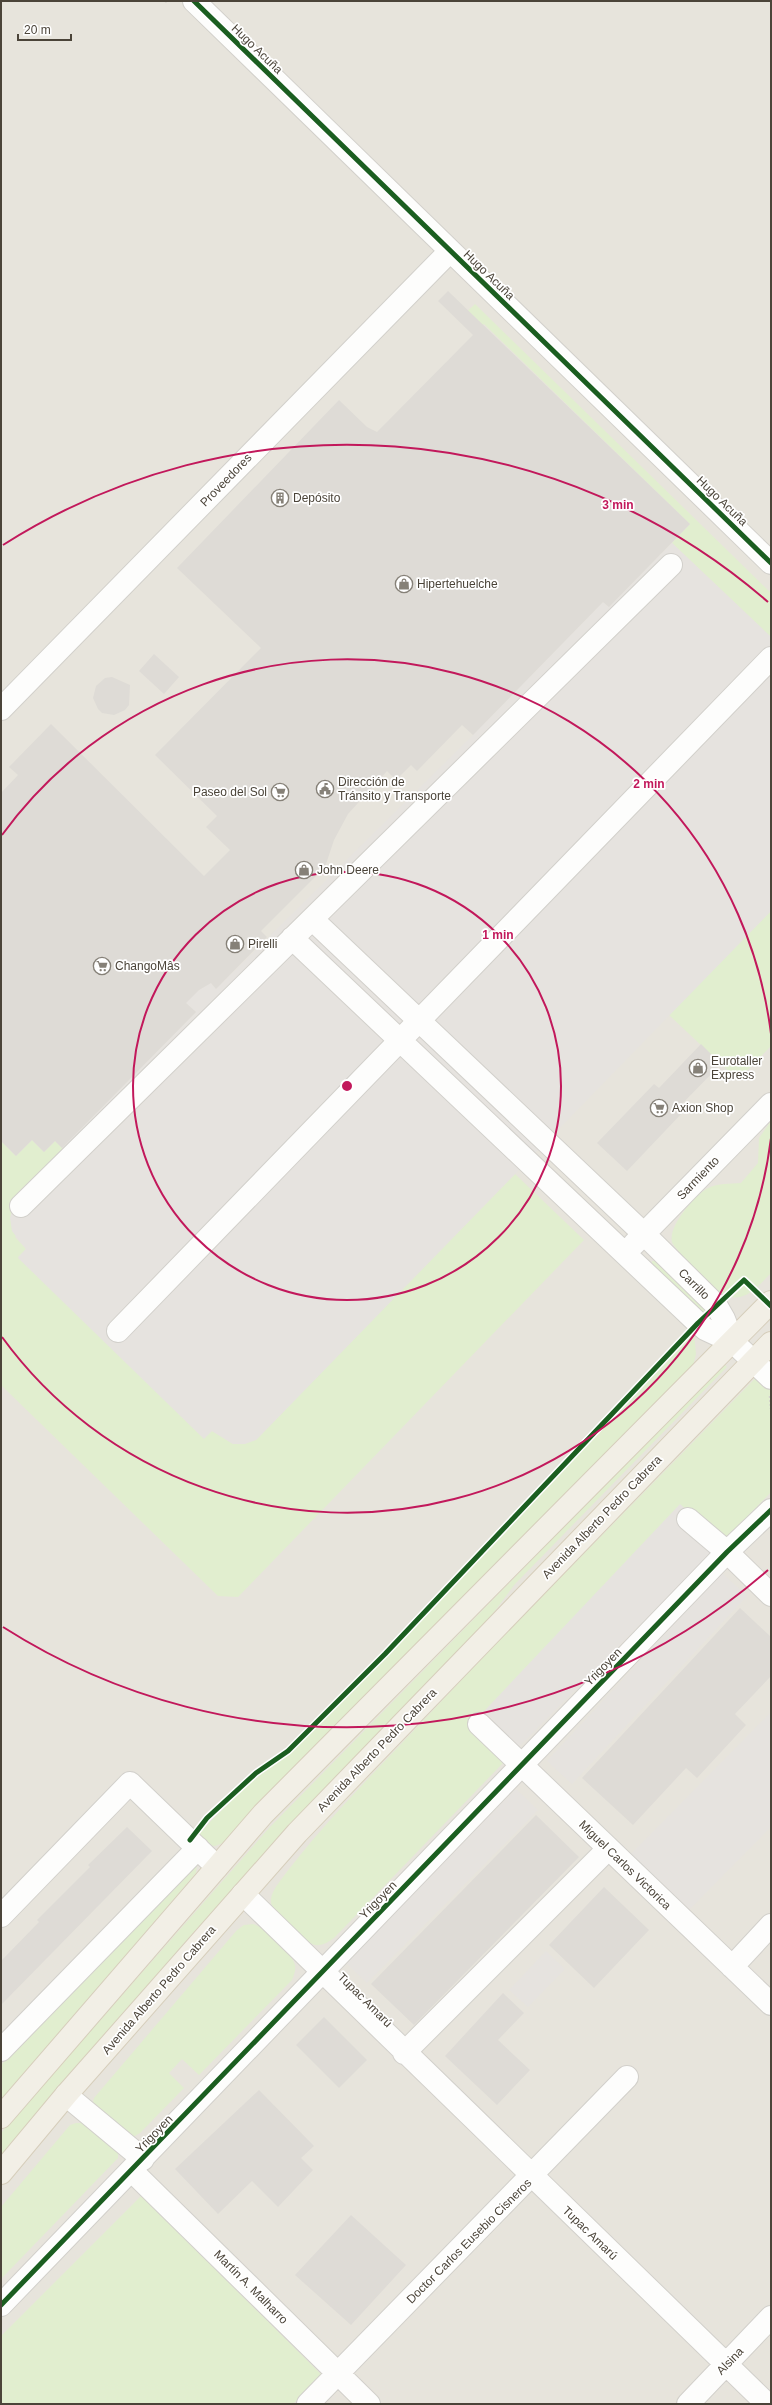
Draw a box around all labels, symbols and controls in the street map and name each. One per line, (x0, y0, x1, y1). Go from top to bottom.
scale bar (18, 16, 71, 42)
street label: Hugo Acuña (229, 21, 286, 77)
text: 20 m (24, 23, 51, 37)
street label: Hugo Acuña (461, 247, 518, 303)
street label: Proveedores (197, 451, 255, 509)
street label: Hugo Acuña (694, 473, 751, 529)
building icon: Depósito (270, 488, 290, 508)
place label: Depósito (293, 491, 341, 505)
text: 3 min (602, 498, 634, 512)
shop icon: Hipertehuelche (394, 574, 414, 594)
place label: Hipertehuelche (417, 577, 498, 591)
place label: Dirección de Tránsito y Transporte (338, 775, 451, 803)
text: 2 min (633, 777, 665, 791)
public building icon: Dirección de Tránsito y Transporte (315, 779, 335, 799)
supermarket icon: Paseo del Sol (270, 782, 290, 802)
place label: Paseo del Sol (193, 785, 267, 799)
shop icon: John Deere (294, 860, 314, 880)
place label: John Deere (317, 863, 379, 877)
text: 1 min (482, 928, 514, 942)
shop icon: Pirelli (225, 934, 245, 954)
place label: Pirelli (248, 937, 277, 951)
supermarket icon: ChangoMâs (92, 956, 112, 976)
place label: ChangoMâs (115, 959, 180, 973)
place label: Eurotaller Express (711, 1054, 762, 1082)
shop icon: Eurotaller Express (688, 1058, 708, 1078)
centre of rings (340, 1079, 354, 1093)
supermarket icon: Axion Shop (649, 1098, 669, 1118)
place label: Axion Shop (672, 1101, 734, 1115)
street label: Sarmiento (674, 1153, 722, 1203)
street label: Carrillo (676, 1266, 713, 1303)
street label: Avenida Alberto Pedro Cabrera (539, 1452, 665, 1582)
street label: Yrigoyen (582, 1645, 624, 1689)
street label: Avenida Alberto Pedro Cabrera (314, 1685, 440, 1815)
street label: Miguel Carlos Victorica (576, 1817, 674, 1913)
street label: Yrigoyen (357, 1878, 399, 1922)
street label: Avenida Alberto Pedro Cabrera (99, 1923, 219, 2057)
street label: Tupac Amarú (335, 1970, 395, 2030)
street label: Yrigoyen (133, 2112, 175, 2156)
street label: Doctor Carlos Eusebio Cisneros (404, 2176, 534, 2306)
street label: Tupac Amarú (560, 2203, 620, 2263)
street label: Martín A. Malharro (211, 2247, 291, 2327)
street label: Alsina (714, 2344, 747, 2378)

